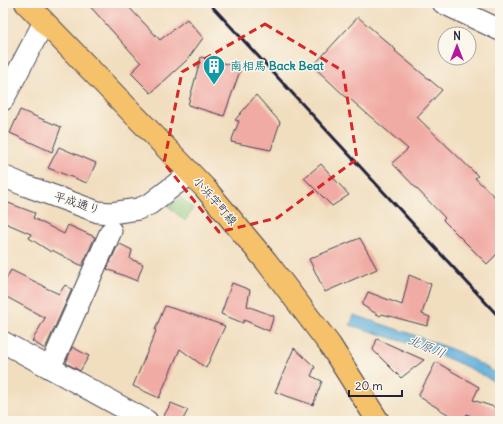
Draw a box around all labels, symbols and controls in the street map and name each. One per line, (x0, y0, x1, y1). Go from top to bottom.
north arrow (437, 26, 477, 66)
text: N (453, 29, 461, 43)
building icon: 南相馬 Back Beat (201, 53, 227, 86)
place label: 南相馬 Back Beat (230, 58, 325, 73)
street label: 小浜字町線 (190, 173, 241, 228)
street label: 平成通り (52, 188, 102, 217)
water label: 北原川 (406, 331, 448, 362)
scale bar (349, 372, 402, 398)
text: 20 m (355, 378, 383, 393)

